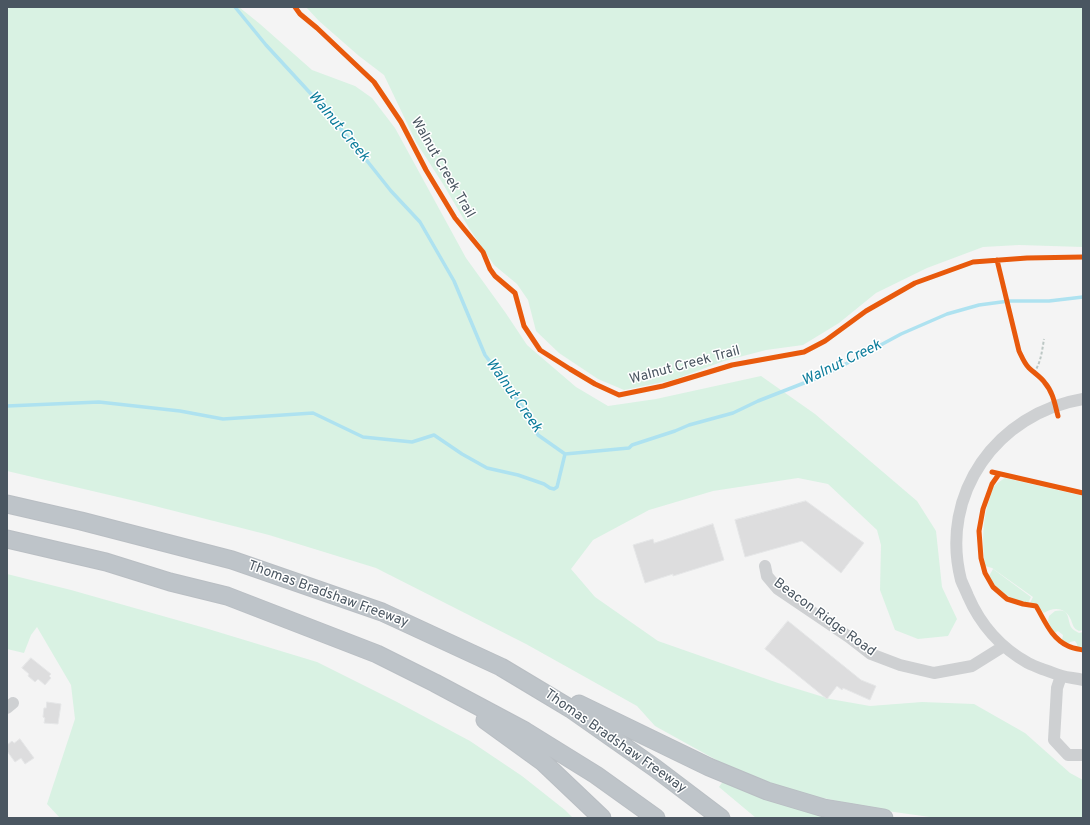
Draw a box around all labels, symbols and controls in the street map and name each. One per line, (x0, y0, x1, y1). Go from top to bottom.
water label: Walnut Creek (303, 88, 373, 166)
street label: Walnut Creek Trail (406, 115, 478, 221)
water label: Walnut Creek (799, 337, 885, 391)
street label: Walnut Creek Trail (628, 343, 742, 389)
water label: Walnut Creek (481, 356, 545, 436)
street label: Thomas Bradshaw Freeway (245, 558, 411, 632)
street label: Beacon Ridge Road (770, 575, 878, 661)
street label: Thomas Bradshaw Freeway (541, 686, 689, 798)

